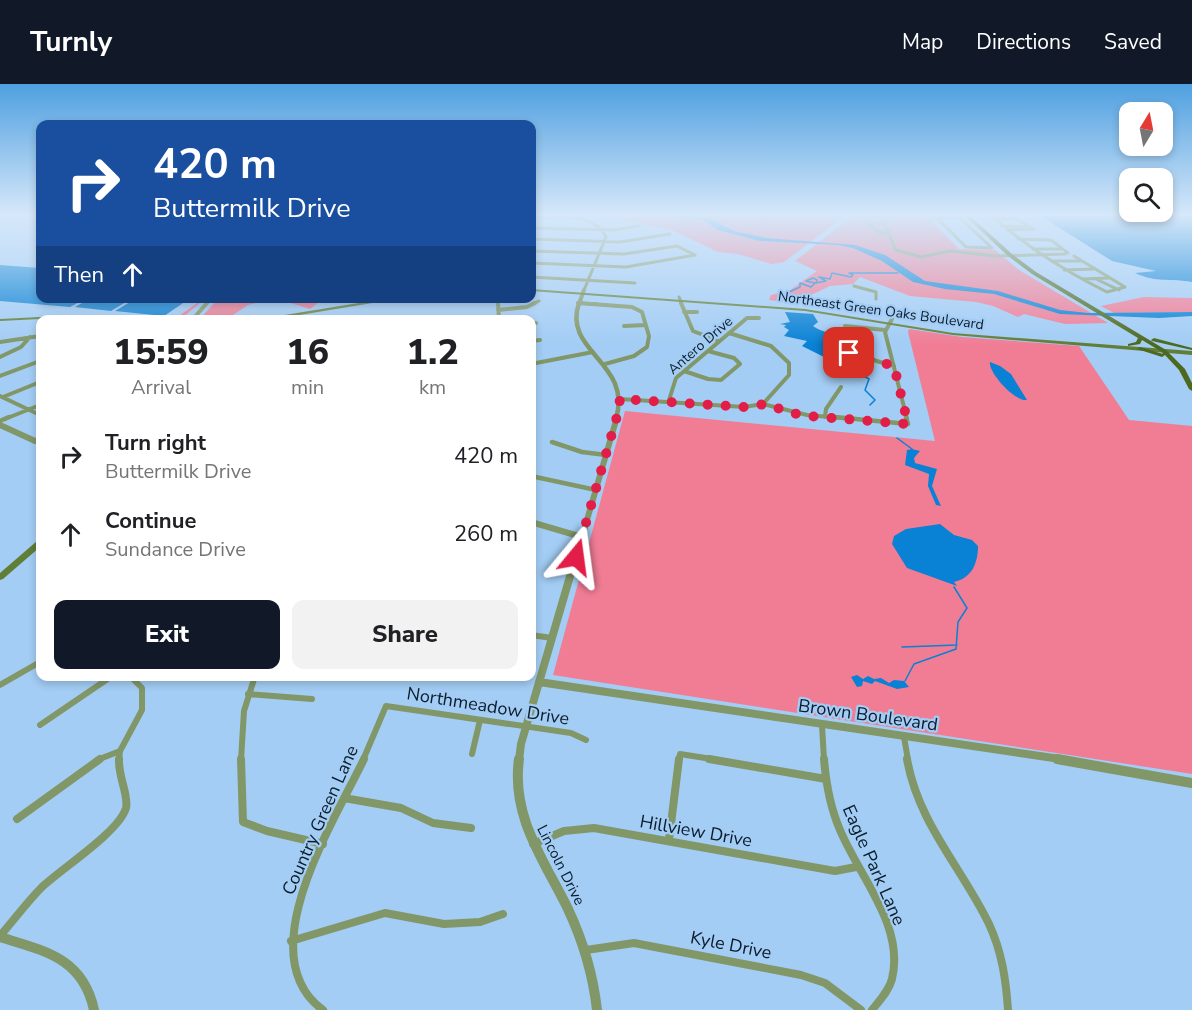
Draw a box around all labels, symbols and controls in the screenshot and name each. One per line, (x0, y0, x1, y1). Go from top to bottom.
text: Turnly (30, 23, 112, 61)
text: Map (902, 28, 943, 56)
text: Directions (976, 28, 1071, 56)
text: Saved (1104, 28, 1162, 56)
north arrow (1119, 102, 1173, 156)
map controls (1119, 102, 1173, 222)
text: 420 m (153, 136, 277, 193)
icon: right (54, 144, 132, 222)
button: search (1119, 168, 1173, 222)
text: Buttermilk Drive (153, 190, 351, 227)
icon: ahead (116, 258, 149, 291)
text: Then (54, 260, 104, 290)
street label: Northeast Green Oaks Boulevard (777, 287, 985, 334)
street label: Antero Drive (664, 312, 737, 379)
pin (823, 327, 874, 378)
text: 15:59 (113, 328, 209, 377)
text: 16 (286, 328, 329, 377)
text: 1.2 (406, 328, 459, 377)
icon: arrive (832, 336, 865, 369)
text: Arrival (131, 374, 191, 401)
text: min (291, 374, 324, 401)
text: km (419, 374, 446, 401)
text: Turn right (105, 428, 206, 458)
icon: right (54, 440, 87, 473)
text: 420 m (454, 441, 518, 471)
text: Buttermilk Drive (105, 458, 251, 485)
text: Continue (105, 506, 196, 536)
icon: ahead (54, 518, 87, 551)
text: 260 m (454, 519, 518, 549)
position arrow (544, 525, 608, 589)
text: Sundance Drive (105, 536, 246, 563)
button: Exit (54, 600, 280, 669)
button: Share (292, 600, 518, 669)
street label: Northmeadow Drive (405, 681, 571, 731)
street label: Brown Boulevard (797, 693, 939, 737)
street label: Country Green Lane (276, 741, 364, 899)
street label: Eagle Park Lane (837, 801, 911, 929)
street label: Hillview Drive (638, 809, 754, 853)
street label: Lincoln Drive (532, 821, 590, 909)
street label: Kyle Drive (688, 925, 774, 965)

